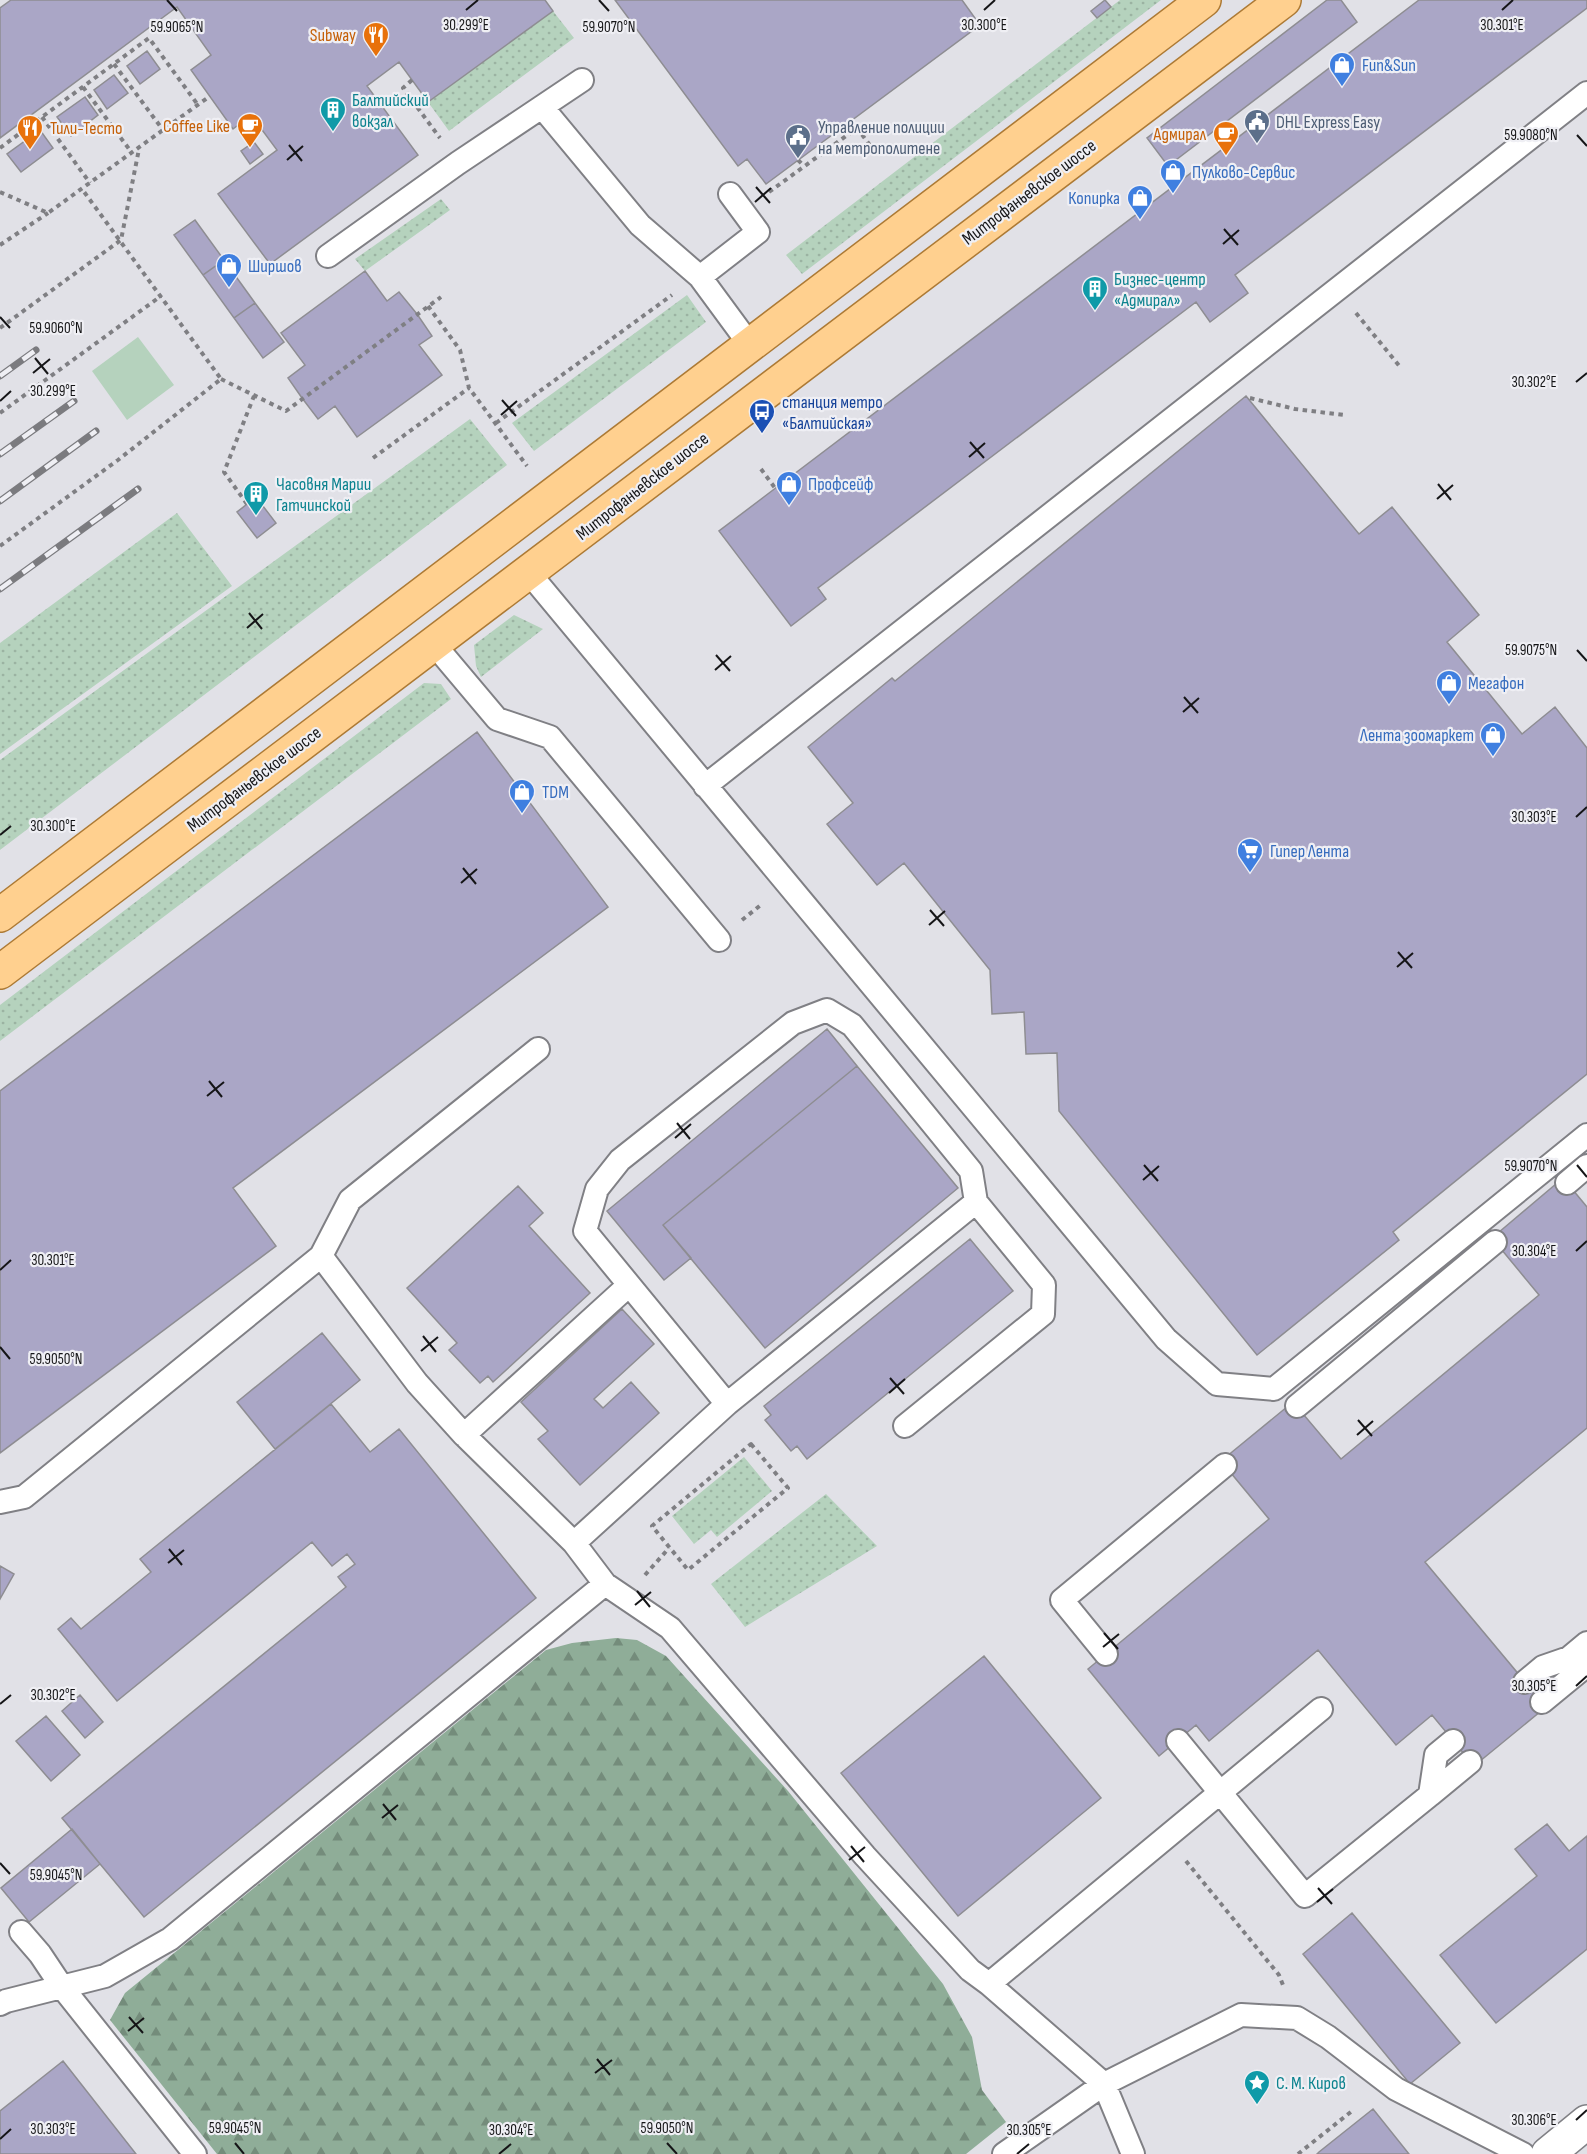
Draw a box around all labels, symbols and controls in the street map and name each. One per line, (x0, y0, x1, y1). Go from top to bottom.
text: 30.299°E (443, 16, 489, 35)
text: 30.300°E (961, 16, 1007, 35)
text: 30.301°E (1480, 16, 1524, 35)
text: 59.9065°N (151, 18, 203, 37)
text: 59.9070°N (583, 18, 635, 37)
restaurant icon: Subway (361, 20, 391, 58)
place label: Subway (310, 25, 356, 46)
shop icon: Fun&Sun (1327, 50, 1357, 88)
place label: Fun&Sun (1362, 55, 1416, 76)
place label: Балтийский вокзал (352, 90, 429, 132)
building icon: Балтийский вокзал (318, 95, 348, 133)
public building icon: DHL Express Easy (1242, 107, 1272, 145)
cafe icon: Coffee Like (235, 111, 265, 149)
place label: DHL Express Easy (1276, 112, 1380, 133)
restaurant icon: Тили-Тесто (15, 113, 45, 151)
place label: Coffee Like (163, 116, 230, 137)
place label: Управление полиции на метрополитене (818, 117, 945, 159)
place label: Тили-Тесто (50, 118, 123, 139)
cafe icon: Адмирал (1211, 119, 1241, 157)
public building icon: Управление полиции на метрополитене (783, 122, 813, 160)
place label: Адмирал (1153, 124, 1207, 145)
text: 59.9080°N (1504, 126, 1558, 145)
street label: Митрофаньевское шоссе (958, 135, 1100, 250)
shop icon: Пулково-Сервис (1158, 157, 1188, 195)
place label: Пулково-Сервис (1192, 162, 1295, 183)
shop icon: Копирка (1125, 183, 1155, 221)
place label: Копирка (1068, 188, 1120, 209)
shop icon: Ширшов (214, 251, 244, 289)
place label: Ширшов (248, 256, 302, 277)
place label: Бизнес-центр «Адмирал» (1114, 269, 1206, 311)
building icon: Бизнес-центр «Адмирал» (1080, 274, 1110, 312)
text: 59.9060°N (29, 319, 83, 338)
text: 30.302°E (1511, 373, 1557, 392)
text: 30.299°E (30, 382, 76, 401)
place label: станция метро «Балтийская» (782, 392, 883, 434)
bus stop icon: станция метро «Балтийская» (747, 397, 777, 435)
street label: Митрофаньевское шоссе (572, 428, 713, 545)
shop icon: Профсейф (774, 469, 804, 507)
place label: Часовня Марии Гатчинской (276, 474, 371, 516)
place label: Профсейф (808, 474, 873, 495)
building icon: Часовня Марии Гатчинской (241, 479, 271, 517)
text: 59.9075°N (1505, 641, 1557, 660)
shop icon: Мегафон (1434, 668, 1464, 706)
place label: Мегафон (1468, 673, 1524, 694)
shop icon: Лента зоомаркет (1478, 720, 1508, 758)
street label: Митрофаньевское шоссе (183, 722, 325, 837)
place label: Лента зоомаркет (1359, 725, 1474, 746)
shop icon: TDM (507, 777, 537, 815)
place label: TDM (542, 782, 569, 803)
text: 30.303°E (1511, 808, 1557, 827)
text: 30.300°E (30, 817, 76, 836)
supermarket icon: Гипер Лента (1235, 836, 1265, 874)
place label: Гипер Лента (1270, 841, 1349, 862)
text: 59.9070°N (1505, 1157, 1557, 1176)
text: 30.304°E (1512, 1242, 1556, 1261)
text: 30.301°E (31, 1251, 75, 1270)
text: 59.9050°N (30, 1350, 82, 1369)
text: 30.305°E (1512, 1677, 1557, 1696)
text: 30.302°E (30, 1686, 76, 1705)
text: 59.9045°N (30, 1866, 82, 1885)
place icon: С. М. Киров (1242, 2068, 1272, 2106)
place label: С. М. Киров (1276, 2073, 1346, 2094)
text: 30.306°E (1511, 2111, 1557, 2130)
text: 59.9045°N (209, 2119, 261, 2138)
text: 59.9050°N (641, 2119, 693, 2138)
text: 30.303°E (30, 2120, 76, 2139)
text: 30.304°E (489, 2121, 533, 2140)
text: 30.305°E (1007, 2121, 1052, 2140)

